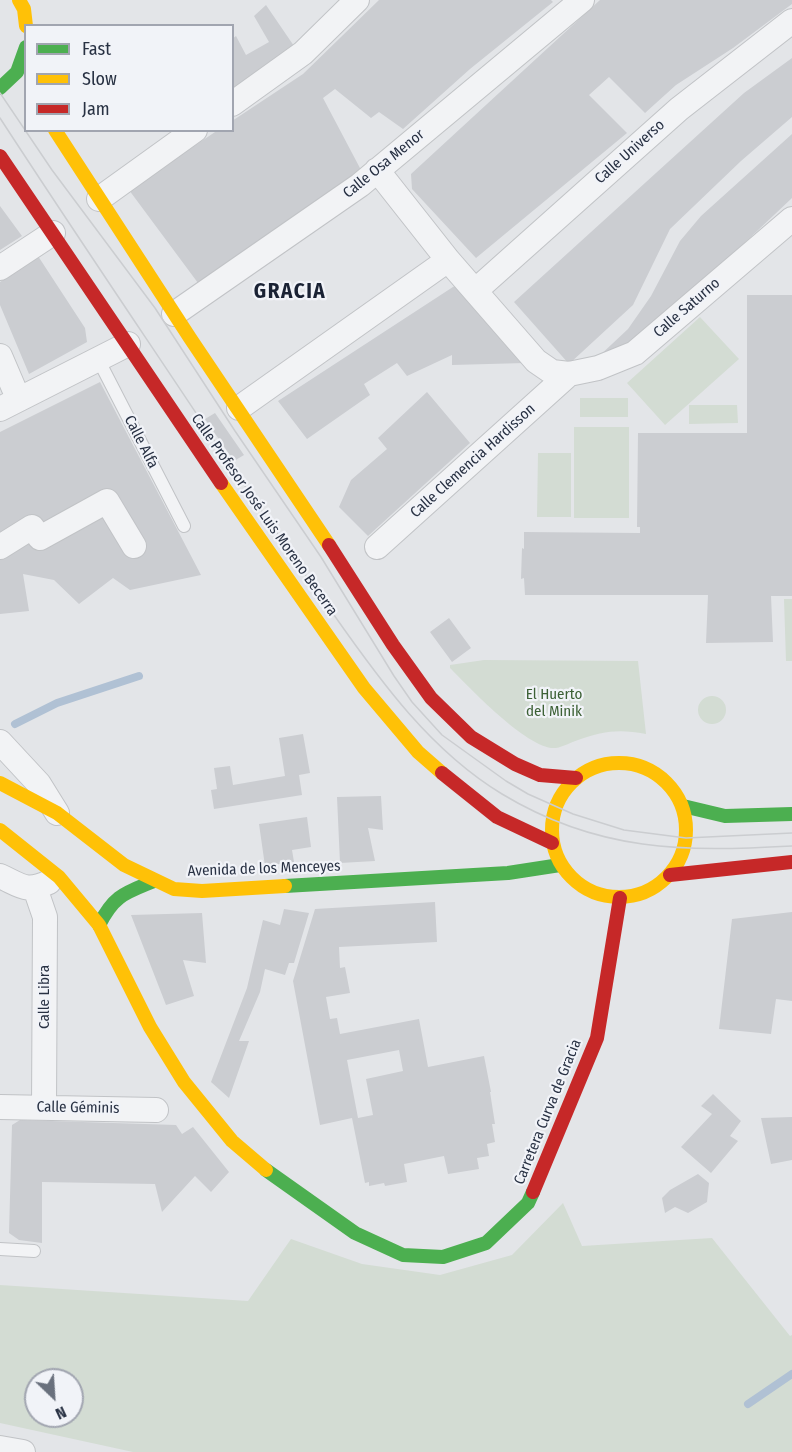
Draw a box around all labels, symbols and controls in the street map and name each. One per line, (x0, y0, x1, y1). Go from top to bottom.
legend (24, 24, 234, 132)
text: Fast (82, 38, 111, 60)
text: Slow (82, 68, 117, 90)
text: Jam (82, 98, 110, 120)
street label: Calle Universo (592, 116, 668, 188)
street label: Calle Osa Menor (340, 126, 428, 202)
street label: Calle Saturno (650, 274, 724, 342)
district label: GRACIA (254, 279, 326, 305)
street label: Calle Clemencia Hardisson (407, 400, 539, 522)
street label: Calle Profesor José Luis Moreno Becerra (187, 411, 341, 619)
street label: Calle Alfa (120, 413, 162, 471)
park label: El Huerto del Minik (526, 686, 582, 721)
street label: Avenida de los Menceyes (187, 857, 341, 881)
street label: Calle Libra (36, 965, 54, 1029)
street label: Carretera Curva de Gracia (511, 1037, 585, 1187)
street label: Calle Géminis (36, 1098, 120, 1118)
north arrow (24, 1368, 84, 1428)
text: N (53, 1402, 69, 1424)

